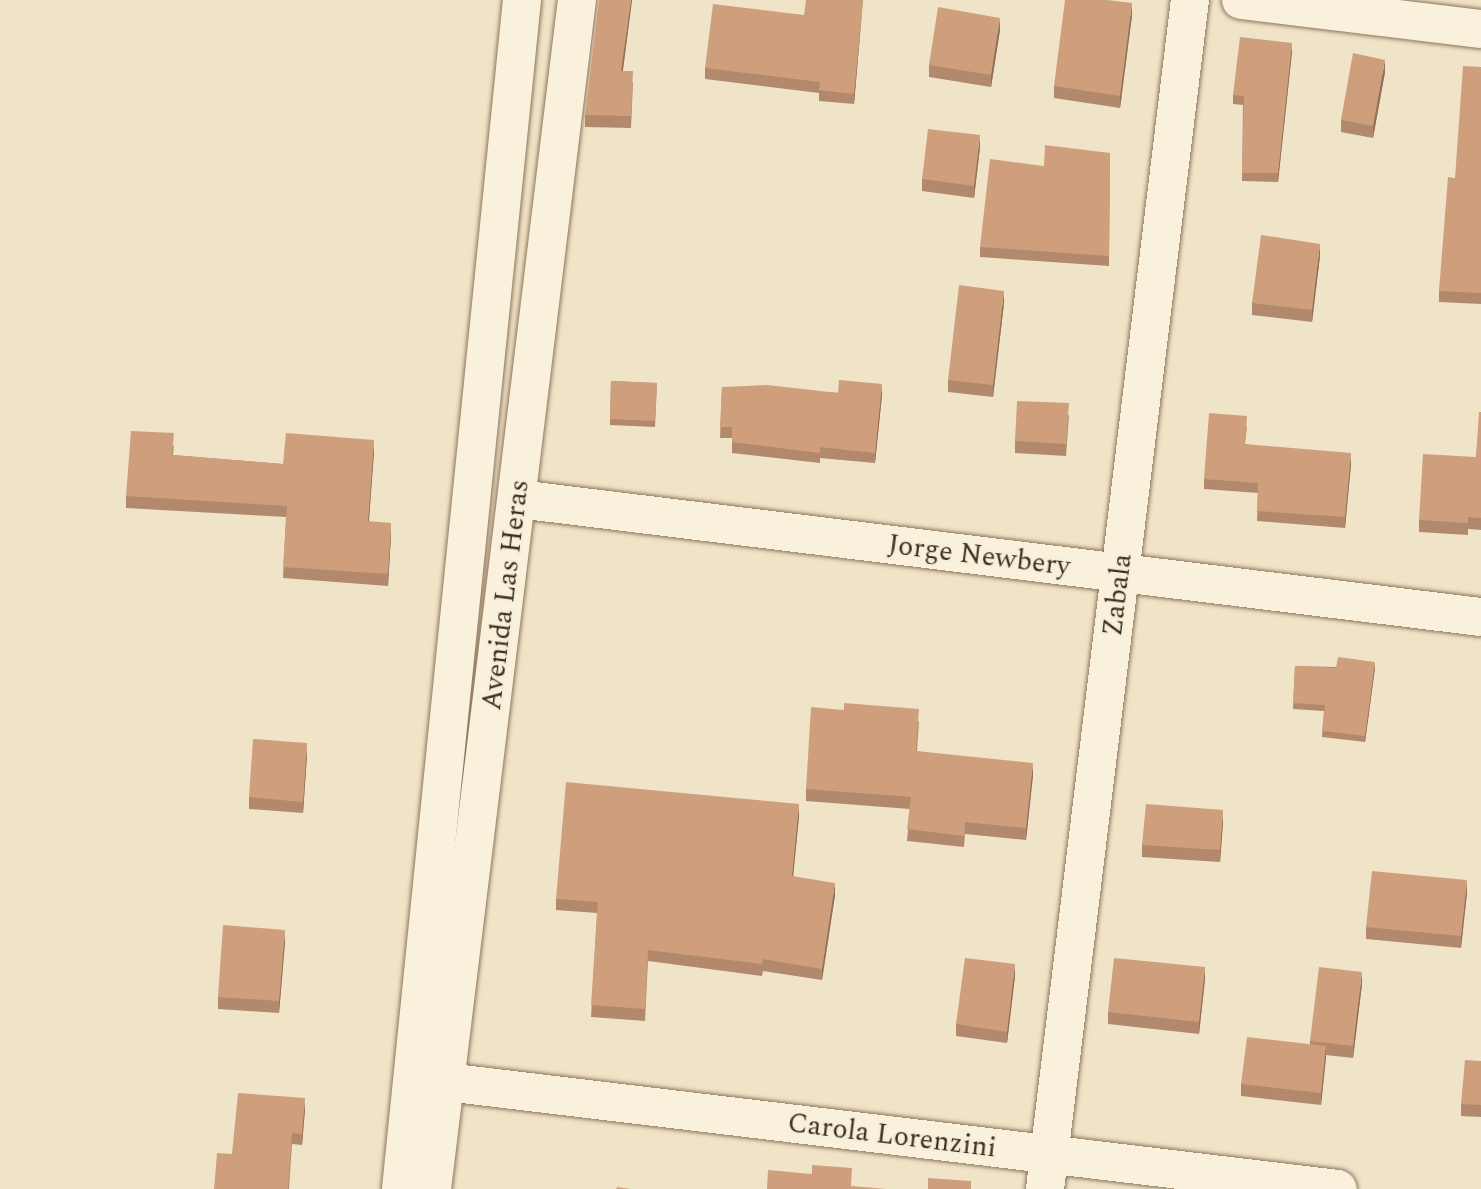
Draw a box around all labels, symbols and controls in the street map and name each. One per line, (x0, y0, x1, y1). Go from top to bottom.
street label: Avenida Las Heras (475, 478, 537, 712)
street label: Jorge Newbery (886, 528, 1072, 584)
street label: Zabala (1096, 552, 1140, 638)
street label: Carola Lorenzini (786, 1107, 998, 1165)

